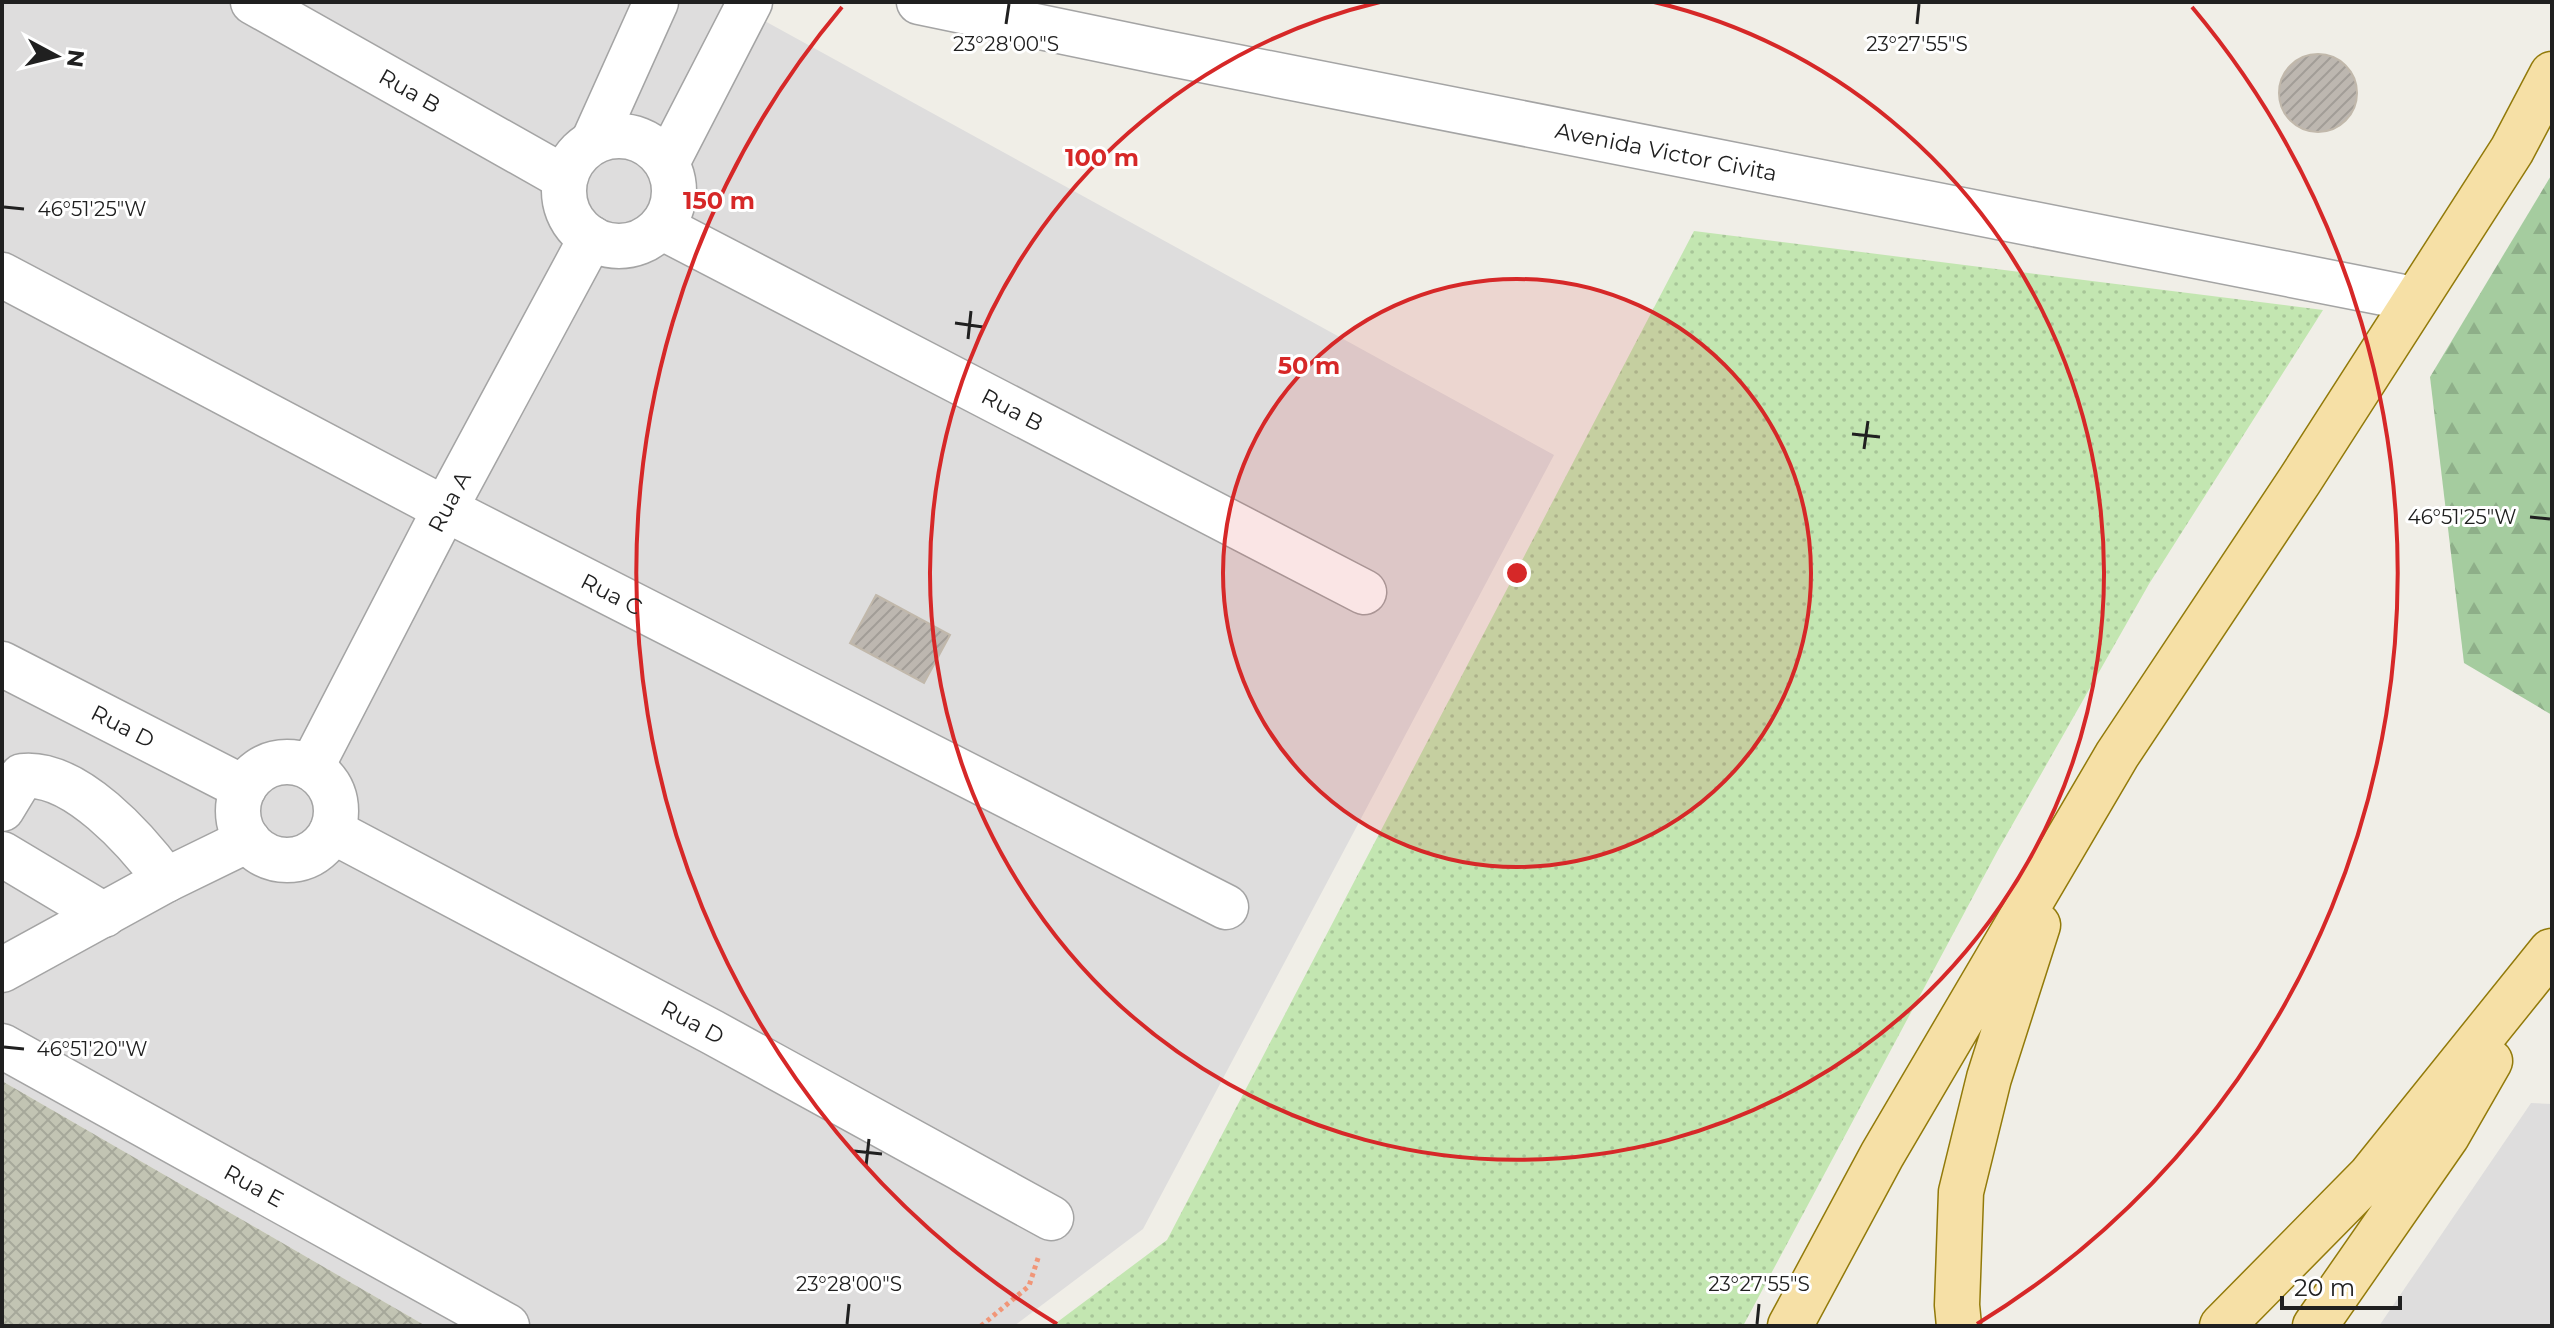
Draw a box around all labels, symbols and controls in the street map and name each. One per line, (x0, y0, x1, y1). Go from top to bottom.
north arrow (16, 16, 96, 96)
text: 23°28'00"S (953, 32, 1059, 56)
text: 23°27'55"S (1866, 32, 1968, 56)
text: N (61, 48, 90, 69)
street label: Rua B (374, 62, 445, 118)
street label: Avenida Victor Civita (1553, 117, 1779, 187)
text: 100 m (1065, 143, 1139, 172)
text: 150 m (683, 186, 755, 215)
text: 46°51'25"W (38, 197, 146, 221)
text: 50 m (1278, 351, 1340, 380)
street label: Rua B (977, 382, 1048, 437)
street label: Rua A (422, 466, 476, 537)
text: 46°51'25"W (2408, 505, 2516, 529)
centre of rings (1503, 559, 1531, 587)
street label: Rua C (576, 567, 647, 621)
street label: Rua D (87, 699, 159, 753)
street label: Rua D (656, 994, 729, 1050)
text: 46°51'20"W (37, 1037, 147, 1061)
street label: Rua E (219, 1158, 288, 1213)
scale bar (2282, 1260, 2400, 1310)
text: 23°28'00"S (796, 1272, 902, 1296)
text: 23°27'55"S (1708, 1272, 1810, 1296)
text: 20 m (2294, 1273, 2355, 1302)

